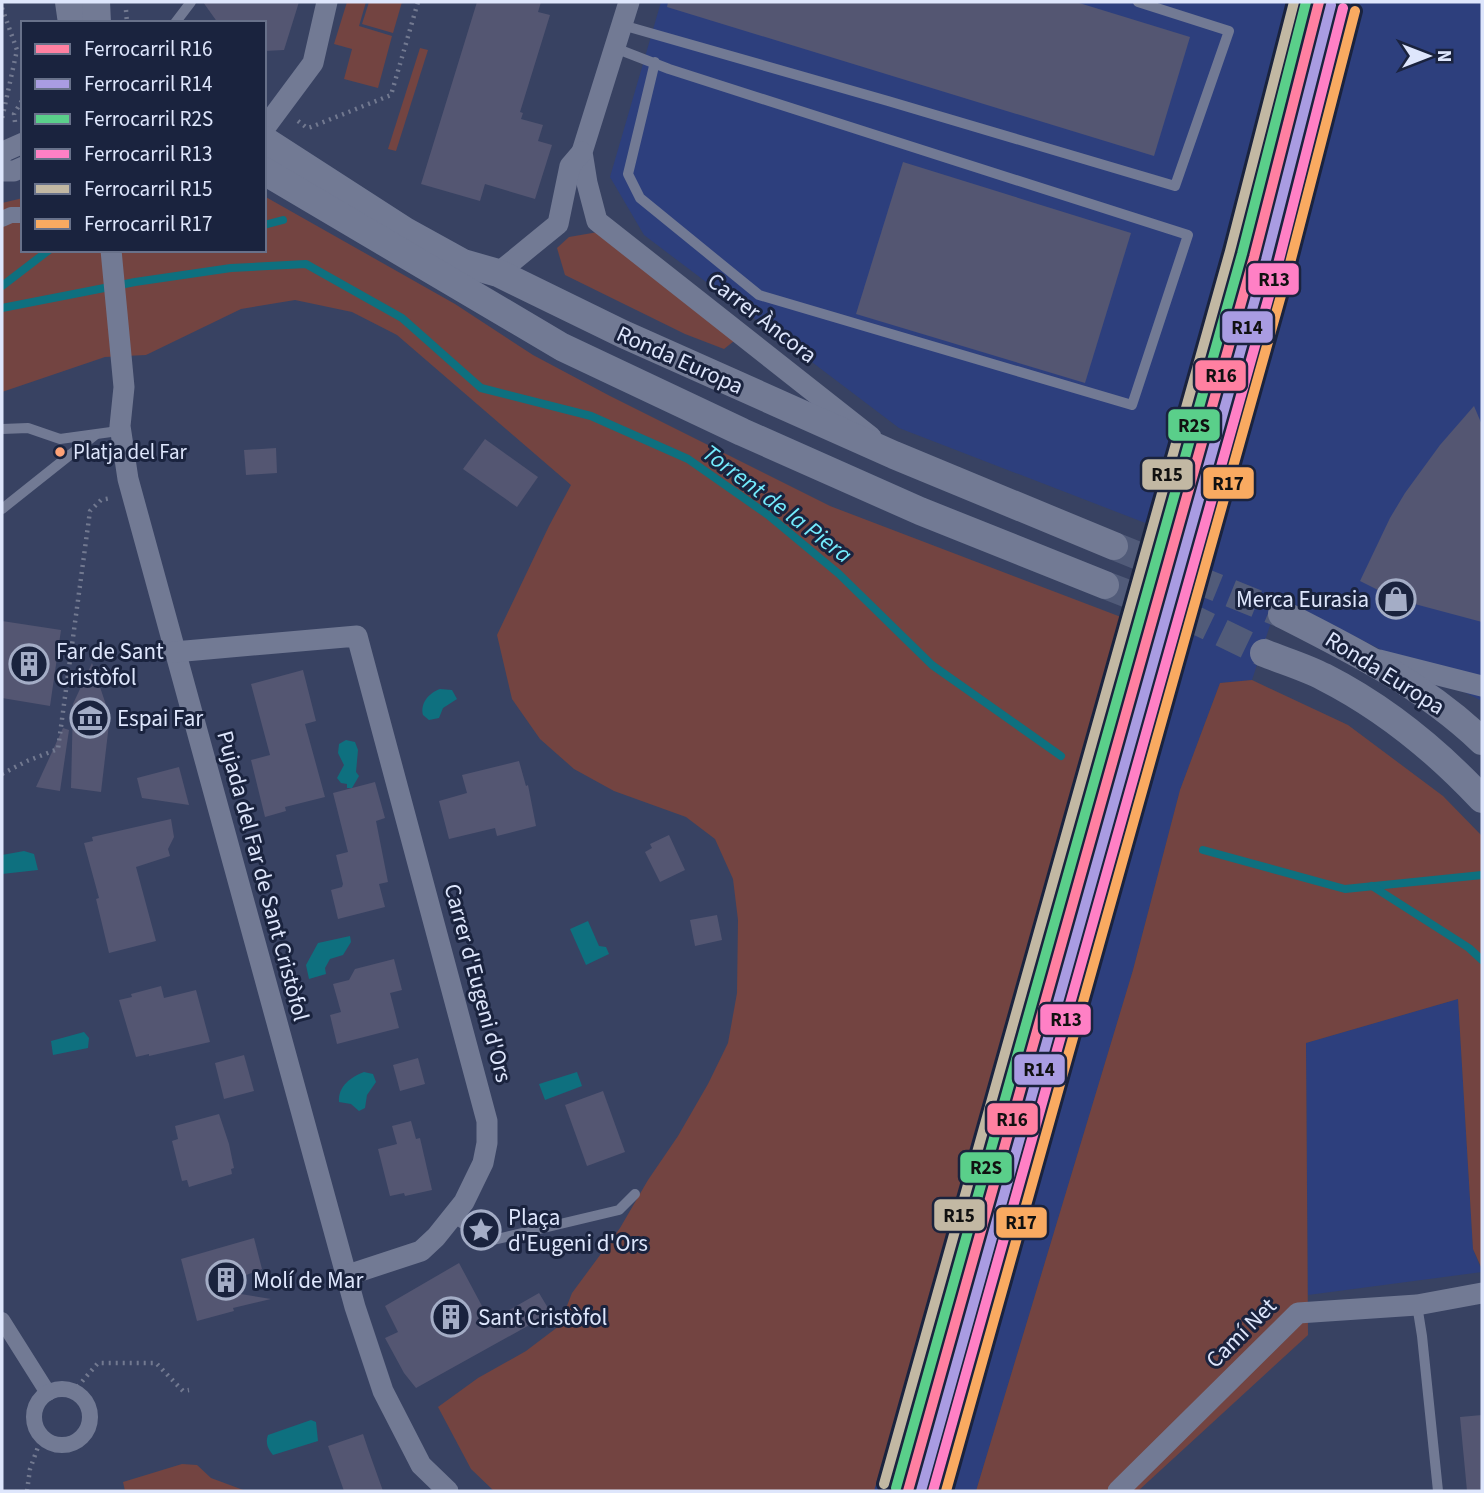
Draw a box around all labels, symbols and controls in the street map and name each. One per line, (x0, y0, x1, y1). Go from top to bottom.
legend (21, 21, 266, 252)
north arrow (1393, 21, 1463, 91)
text: Ferrocarril R16 (84, 34, 212, 64)
text: N (1430, 50, 1457, 62)
text: Ferrocarril R14 (84, 69, 212, 99)
text: Ferrocarril R2S (84, 104, 213, 134)
text: Ferrocarril R13 (84, 139, 212, 169)
text: Ferrocarril R15 (84, 174, 212, 204)
text: Ferrocarril R17 (84, 209, 212, 239)
line badge: R13 (1247, 262, 1300, 296)
street label: Carrer Àncora (700, 265, 824, 371)
text: R13 (1258, 267, 1290, 294)
line badge: R14 (1221, 310, 1274, 344)
text: R14 (1231, 315, 1263, 342)
street label: Ronda Europa (611, 317, 749, 403)
line badge: R16 (1194, 359, 1247, 392)
text: R16 (1205, 363, 1237, 390)
line badge: R2S (1167, 408, 1221, 442)
text: R2S (1178, 413, 1210, 440)
water label: Torrent de la Piera (695, 436, 859, 572)
place label: Platja del Far (73, 437, 187, 467)
marker: Platja del Far (53, 445, 67, 459)
line badge: R15 (1141, 458, 1194, 491)
text: R15 (1151, 462, 1183, 489)
line badge: R17 (1202, 466, 1255, 500)
text: R17 (1212, 471, 1244, 498)
shop icon: Merca Eurasia (1375, 578, 1417, 620)
place label: Merca Eurasia (1236, 583, 1369, 616)
street label: Ronda Europa (1319, 623, 1451, 723)
place label: Far de Sant Cristòfol (56, 635, 164, 694)
building icon: Far de Sant Cristòfol (8, 643, 50, 685)
museum icon: Espai Far (69, 697, 111, 739)
place label: Espai Far (117, 702, 204, 735)
street label: Pujada del Far de Sant Cristòfol (208, 727, 318, 1025)
street label: Carrer d'Eugeni d'Ors (436, 880, 520, 1086)
line badge: R13 (1039, 1003, 1092, 1036)
text: R13 (1050, 1007, 1082, 1034)
line badge: R14 (1013, 1053, 1066, 1086)
text: R14 (1023, 1057, 1055, 1084)
line badge: R16 (986, 1102, 1039, 1136)
text: R16 (996, 1107, 1028, 1134)
line badge: R2S (959, 1151, 1013, 1184)
text: R2S (970, 1155, 1002, 1182)
line badge: R15 (933, 1198, 986, 1232)
place label: Plaça d'Eugeni d'Ors (508, 1201, 648, 1260)
text: R15 (943, 1203, 975, 1230)
line badge: R17 (995, 1206, 1048, 1239)
place icon: Plaça d'Eugeni d'Ors (460, 1209, 502, 1251)
text: R17 (1005, 1210, 1037, 1237)
building icon: Molí de Mar (205, 1259, 247, 1301)
place label: Molí de Mar (253, 1264, 364, 1297)
street label: Camí Net (1198, 1290, 1284, 1376)
building icon: Sant Cristòfol (430, 1296, 472, 1338)
place label: Sant Cristòfol (478, 1301, 607, 1334)

